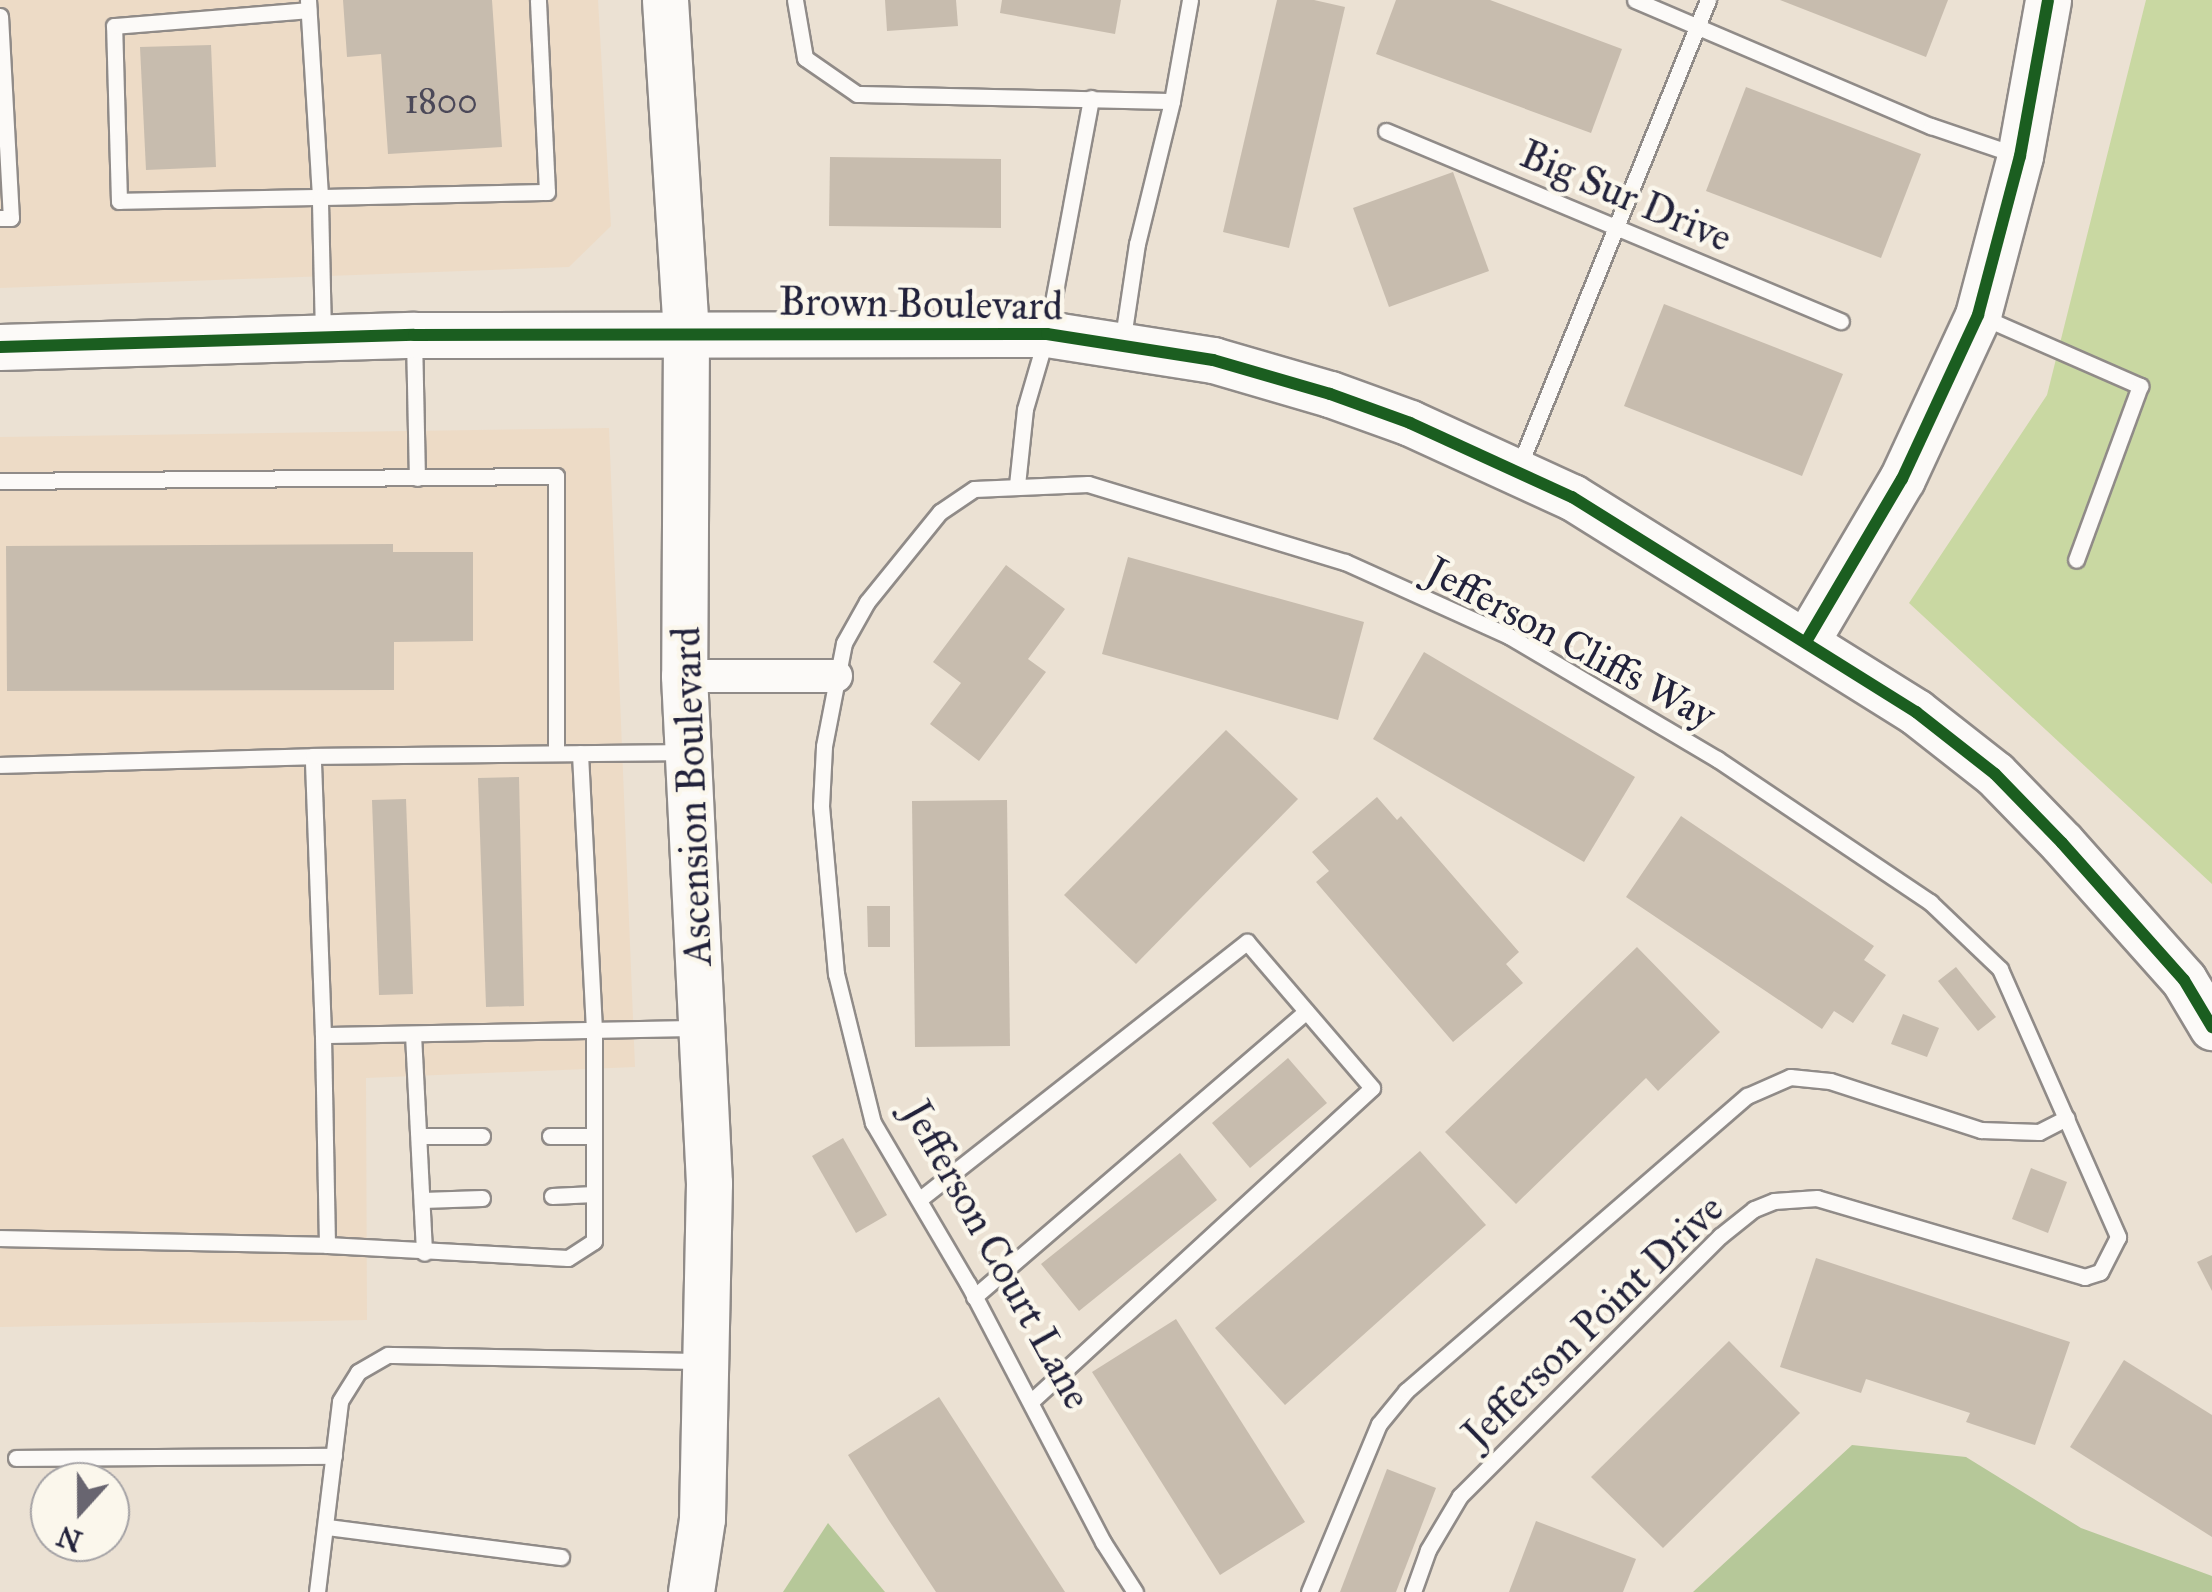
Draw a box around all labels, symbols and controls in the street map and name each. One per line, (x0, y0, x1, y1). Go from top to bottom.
house number: 1800 (404, 81, 478, 123)
street label: Big Sur Drive (1513, 130, 1739, 262)
street label: Brown Boulevard (779, 278, 1063, 330)
street label: Jefferson Cliffs Way (1418, 547, 1724, 739)
street label: Ascension Boulevard (662, 626, 722, 966)
street label: Jefferson Court Lane (892, 1093, 1102, 1417)
street label: Jefferson Point Drive (1453, 1185, 1733, 1457)
north arrow (30, 1462, 130, 1562)
text: N (52, 1518, 87, 1559)

